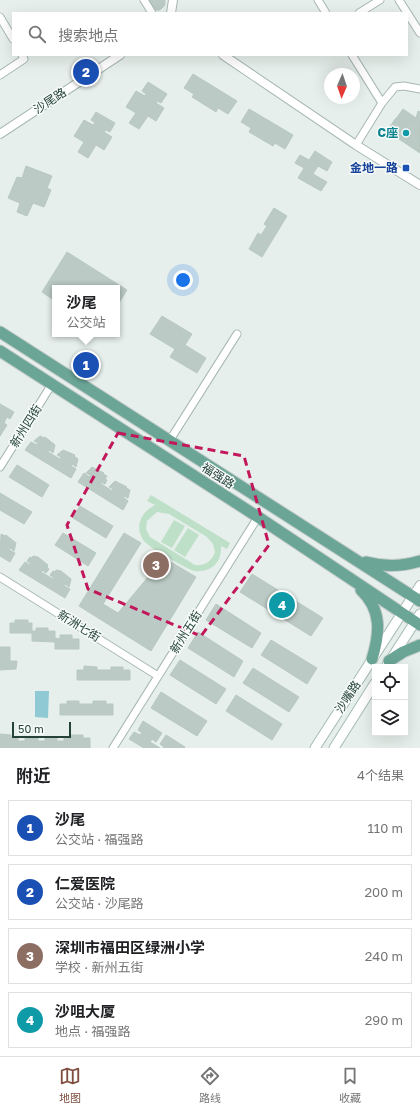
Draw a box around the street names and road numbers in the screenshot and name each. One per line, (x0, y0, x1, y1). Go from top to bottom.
street label: 沙尾路 (31, 84, 69, 117)
street label: 新州四街 (6, 401, 45, 450)
street label: 福强路 (199, 459, 237, 492)
street label: 新洲七街 (55, 606, 104, 645)
street label: 新州五街 (166, 607, 205, 656)
street label: 沙嘴路 (331, 678, 364, 716)

